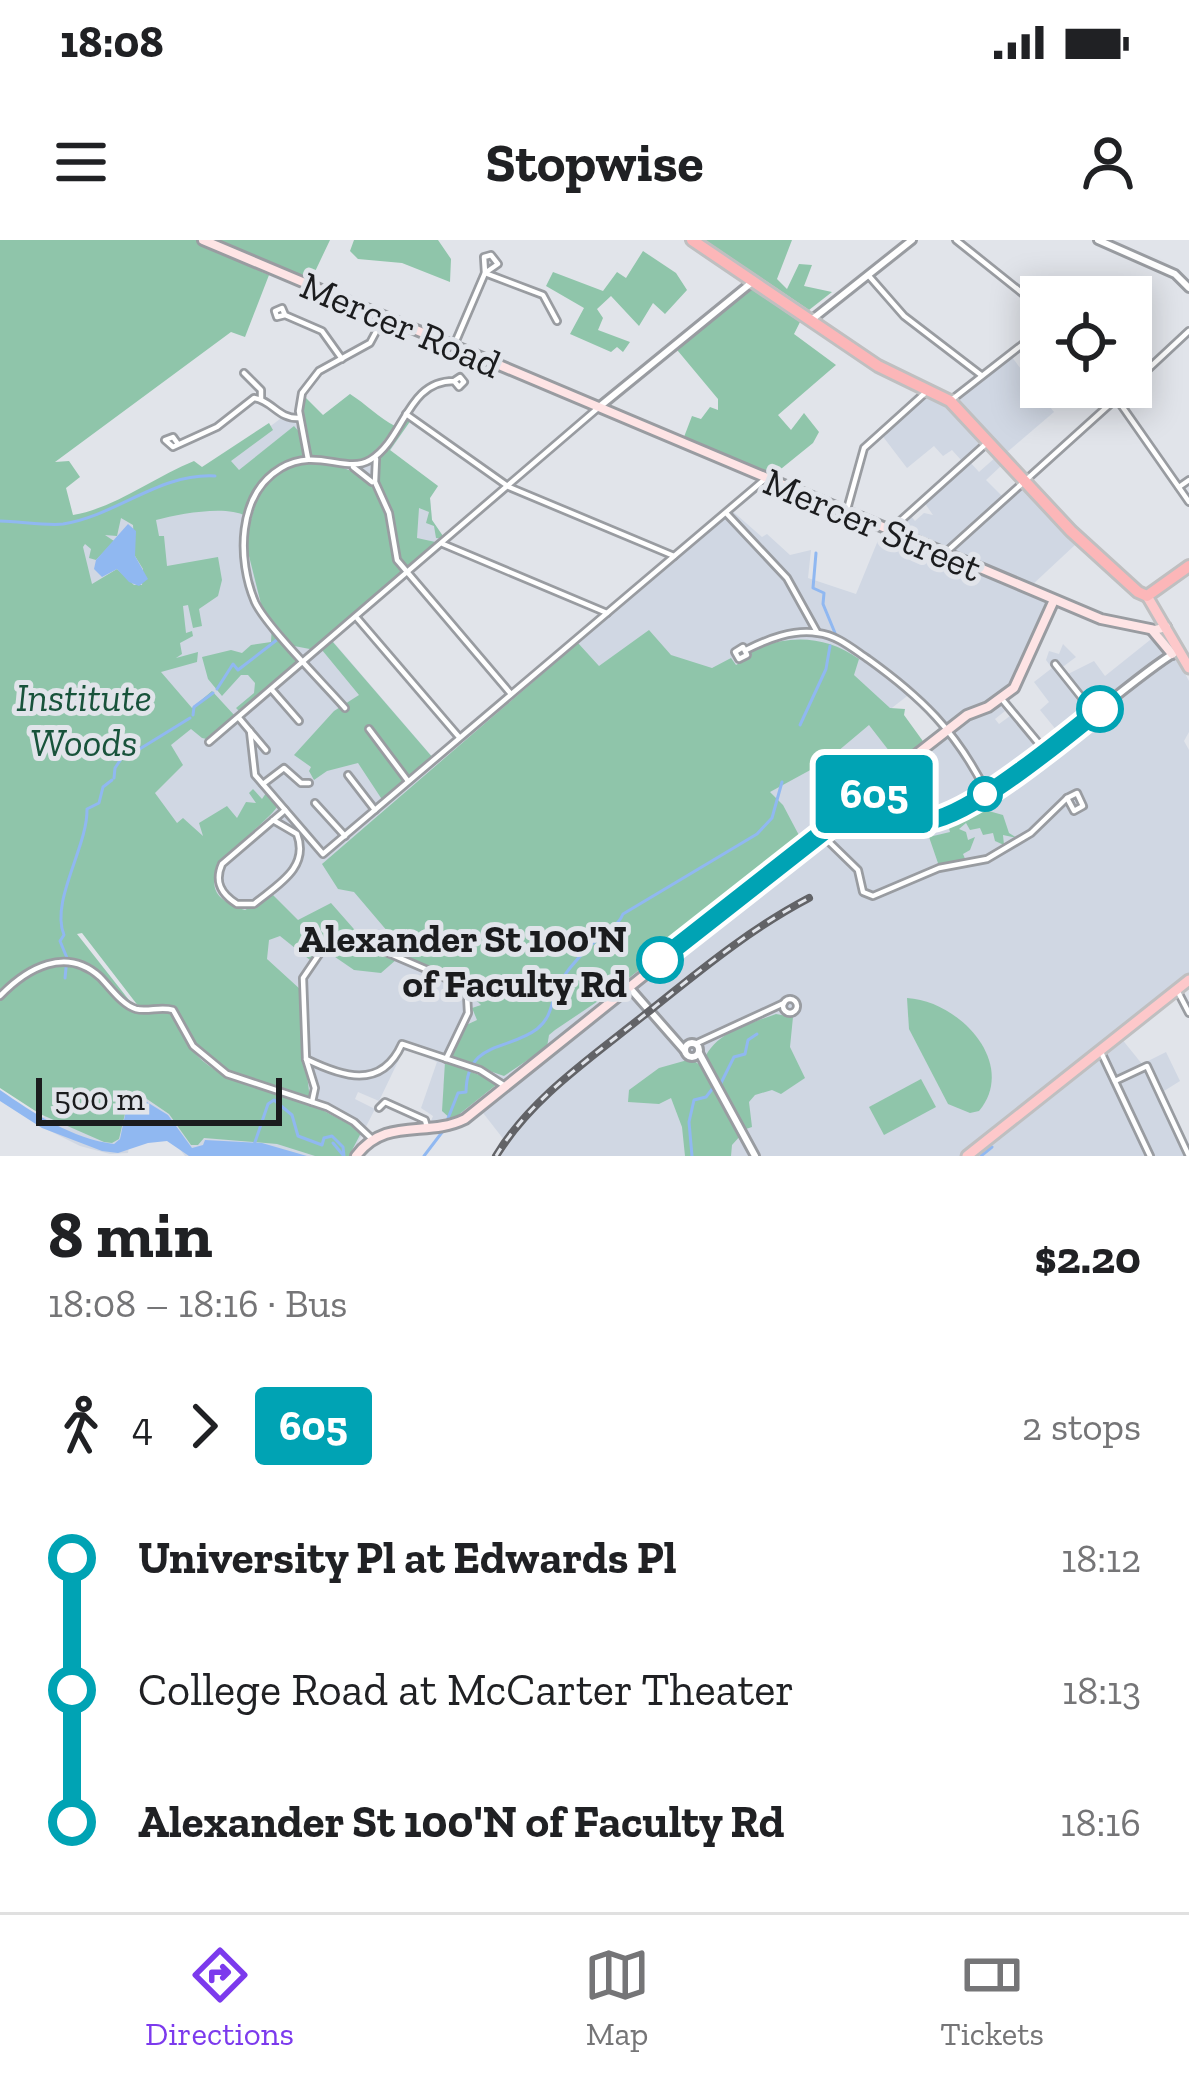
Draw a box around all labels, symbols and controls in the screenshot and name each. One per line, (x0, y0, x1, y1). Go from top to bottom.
text: 18:08 (60, 15, 164, 69)
icon: menu (48, 129, 114, 195)
icon: person (1075, 129, 1141, 195)
text: Stopwise (485, 130, 704, 195)
street label: Mercer Road (294, 261, 508, 388)
map controls (1020, 276, 1152, 408)
button: locate (1020, 276, 1152, 408)
street label: Mercer Street (757, 458, 989, 592)
park label: Institute Woods (16, 674, 152, 766)
unlabelled marker (1078, 687, 1122, 731)
line badge: 605 (805, 755, 943, 833)
text: 605 (840, 768, 908, 819)
unlabelled marker (969, 778, 1001, 810)
place label: Alexander St 100'N of Faculty Rd (299, 915, 627, 1007)
marker: Alexander St 100'N of Faculty Rd (638, 938, 682, 982)
scale bar (36, 1072, 282, 1125)
text: 500 m (54, 1079, 145, 1118)
text: 8 min (48, 1195, 213, 1274)
text: $2.20 (1034, 1231, 1141, 1285)
text: 18:08 – 18:16 · Bus (48, 1280, 347, 1327)
icon: walk (48, 1393, 114, 1459)
icon: forward (171, 1393, 237, 1459)
text: 605 (279, 1400, 348, 1451)
text: 4 (132, 1403, 153, 1450)
text: 2 stops (1022, 1403, 1141, 1450)
text: University Pl at Edwards Pl (138, 1531, 677, 1585)
text: 18:12 (1061, 1535, 1141, 1582)
text: College Road at McCarter Theater (138, 1663, 794, 1717)
text: 18:13 (1062, 1667, 1141, 1714)
text: Alexander St 100'N of Faculty Rd (138, 1795, 784, 1849)
text: 18:16 (1061, 1799, 1141, 1846)
tab: Directions (145, 1942, 294, 2053)
tab: Map (584, 1942, 650, 2053)
tab: Tickets (940, 1942, 1044, 2053)

